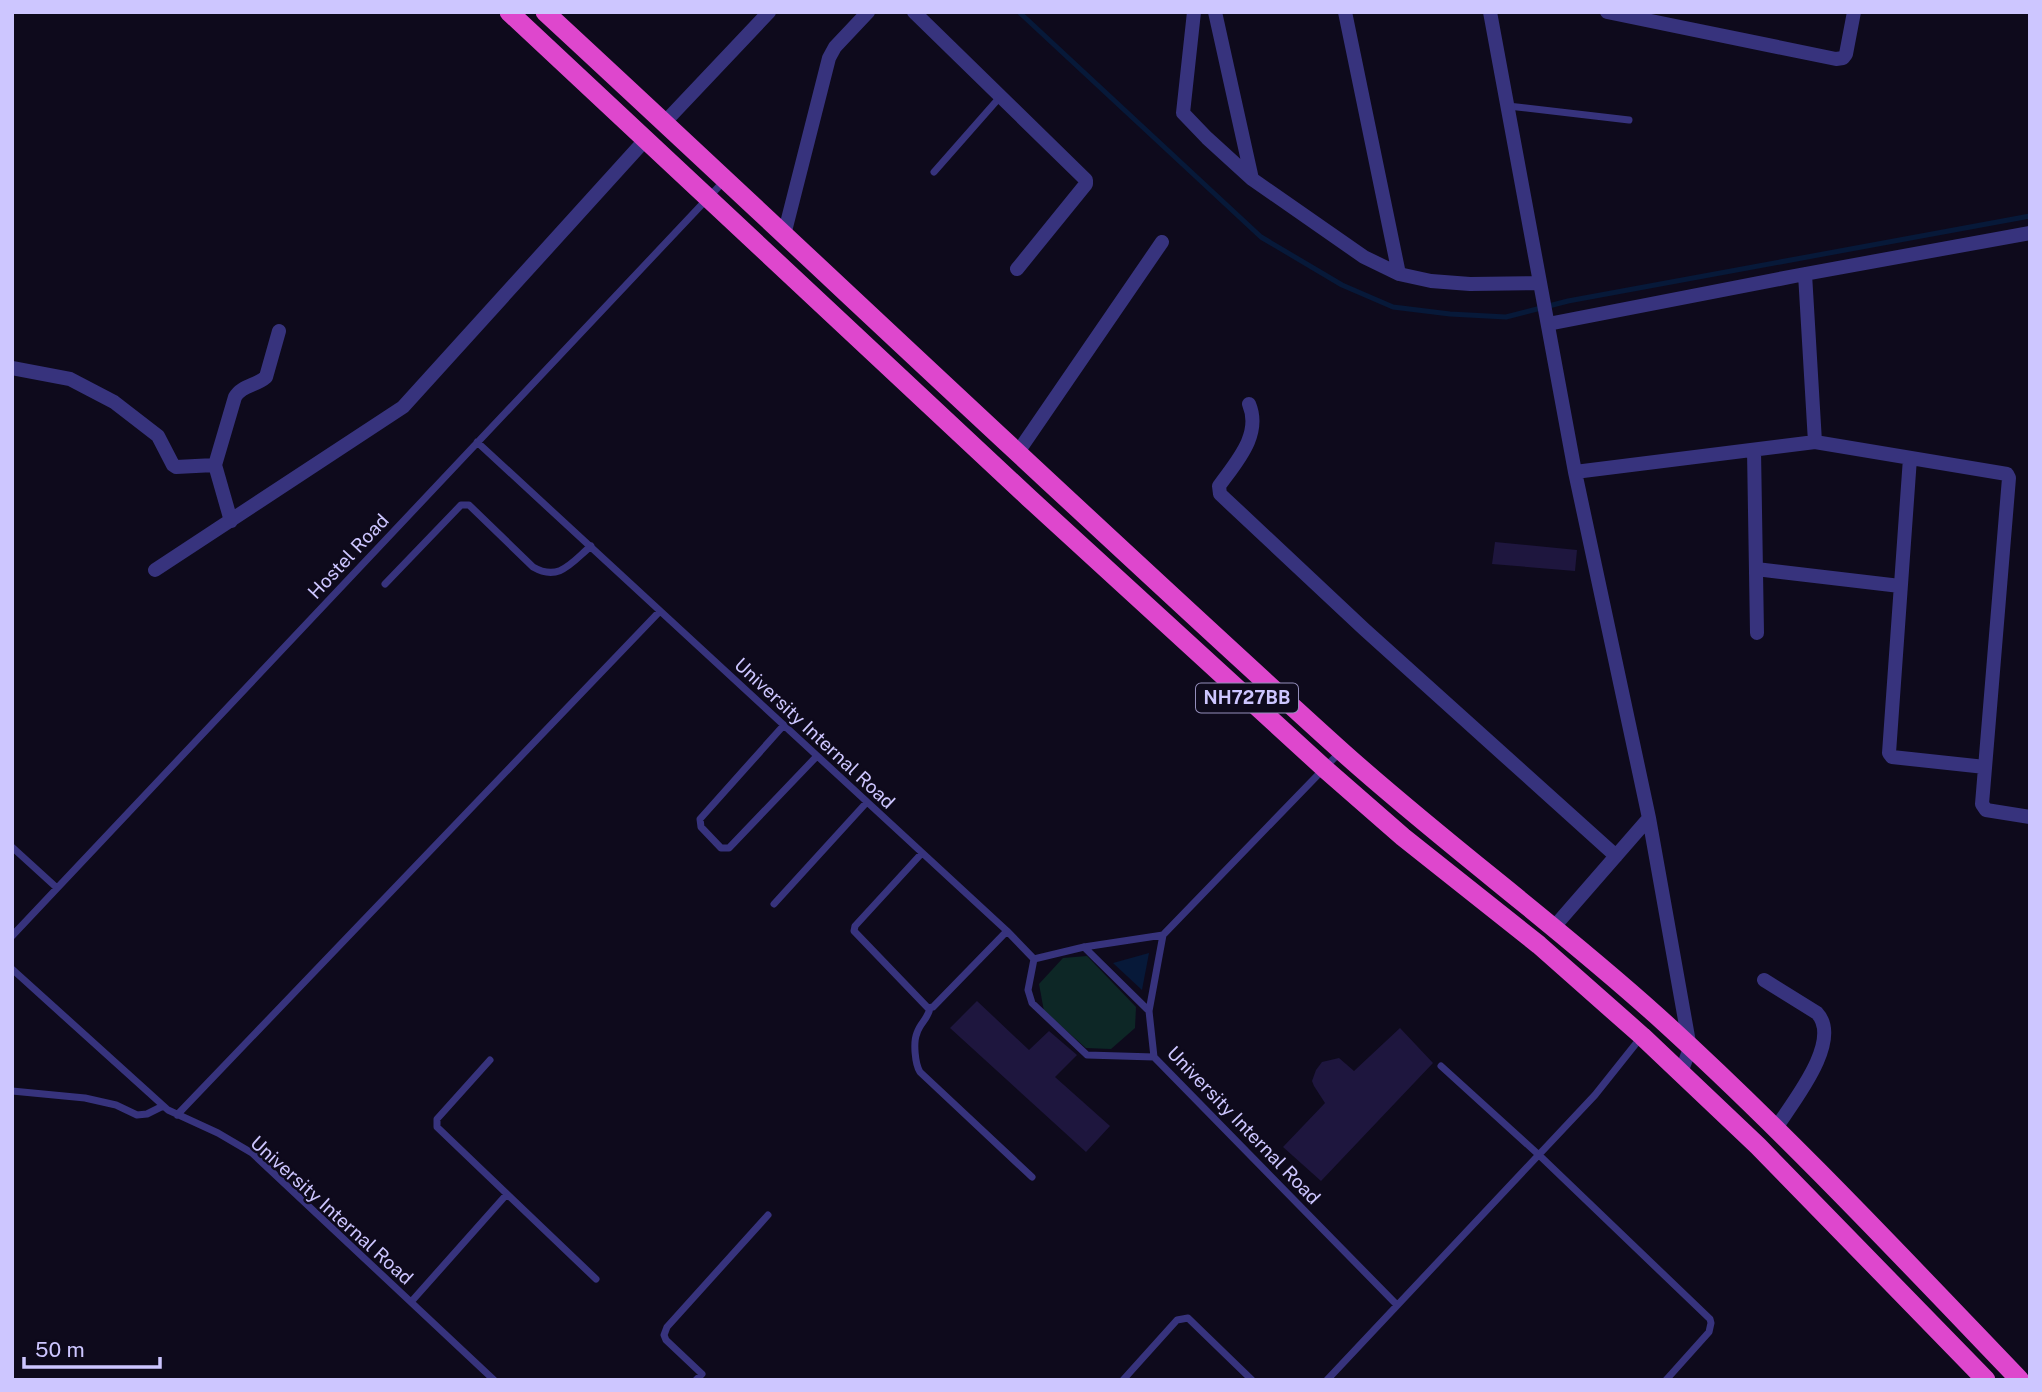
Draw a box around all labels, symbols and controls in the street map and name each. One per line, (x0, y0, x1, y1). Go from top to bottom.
street label: Hostel Road (303, 509, 393, 603)
street label: University Internal Road (730, 653, 900, 813)
road number: NH727BB (1196, 684, 1298, 712)
street label: University Internal Road (1163, 1041, 1325, 1209)
street label: University Internal Road (246, 1131, 418, 1289)
scale bar (24, 1326, 161, 1370)
text: 50 m (35, 1337, 85, 1362)

